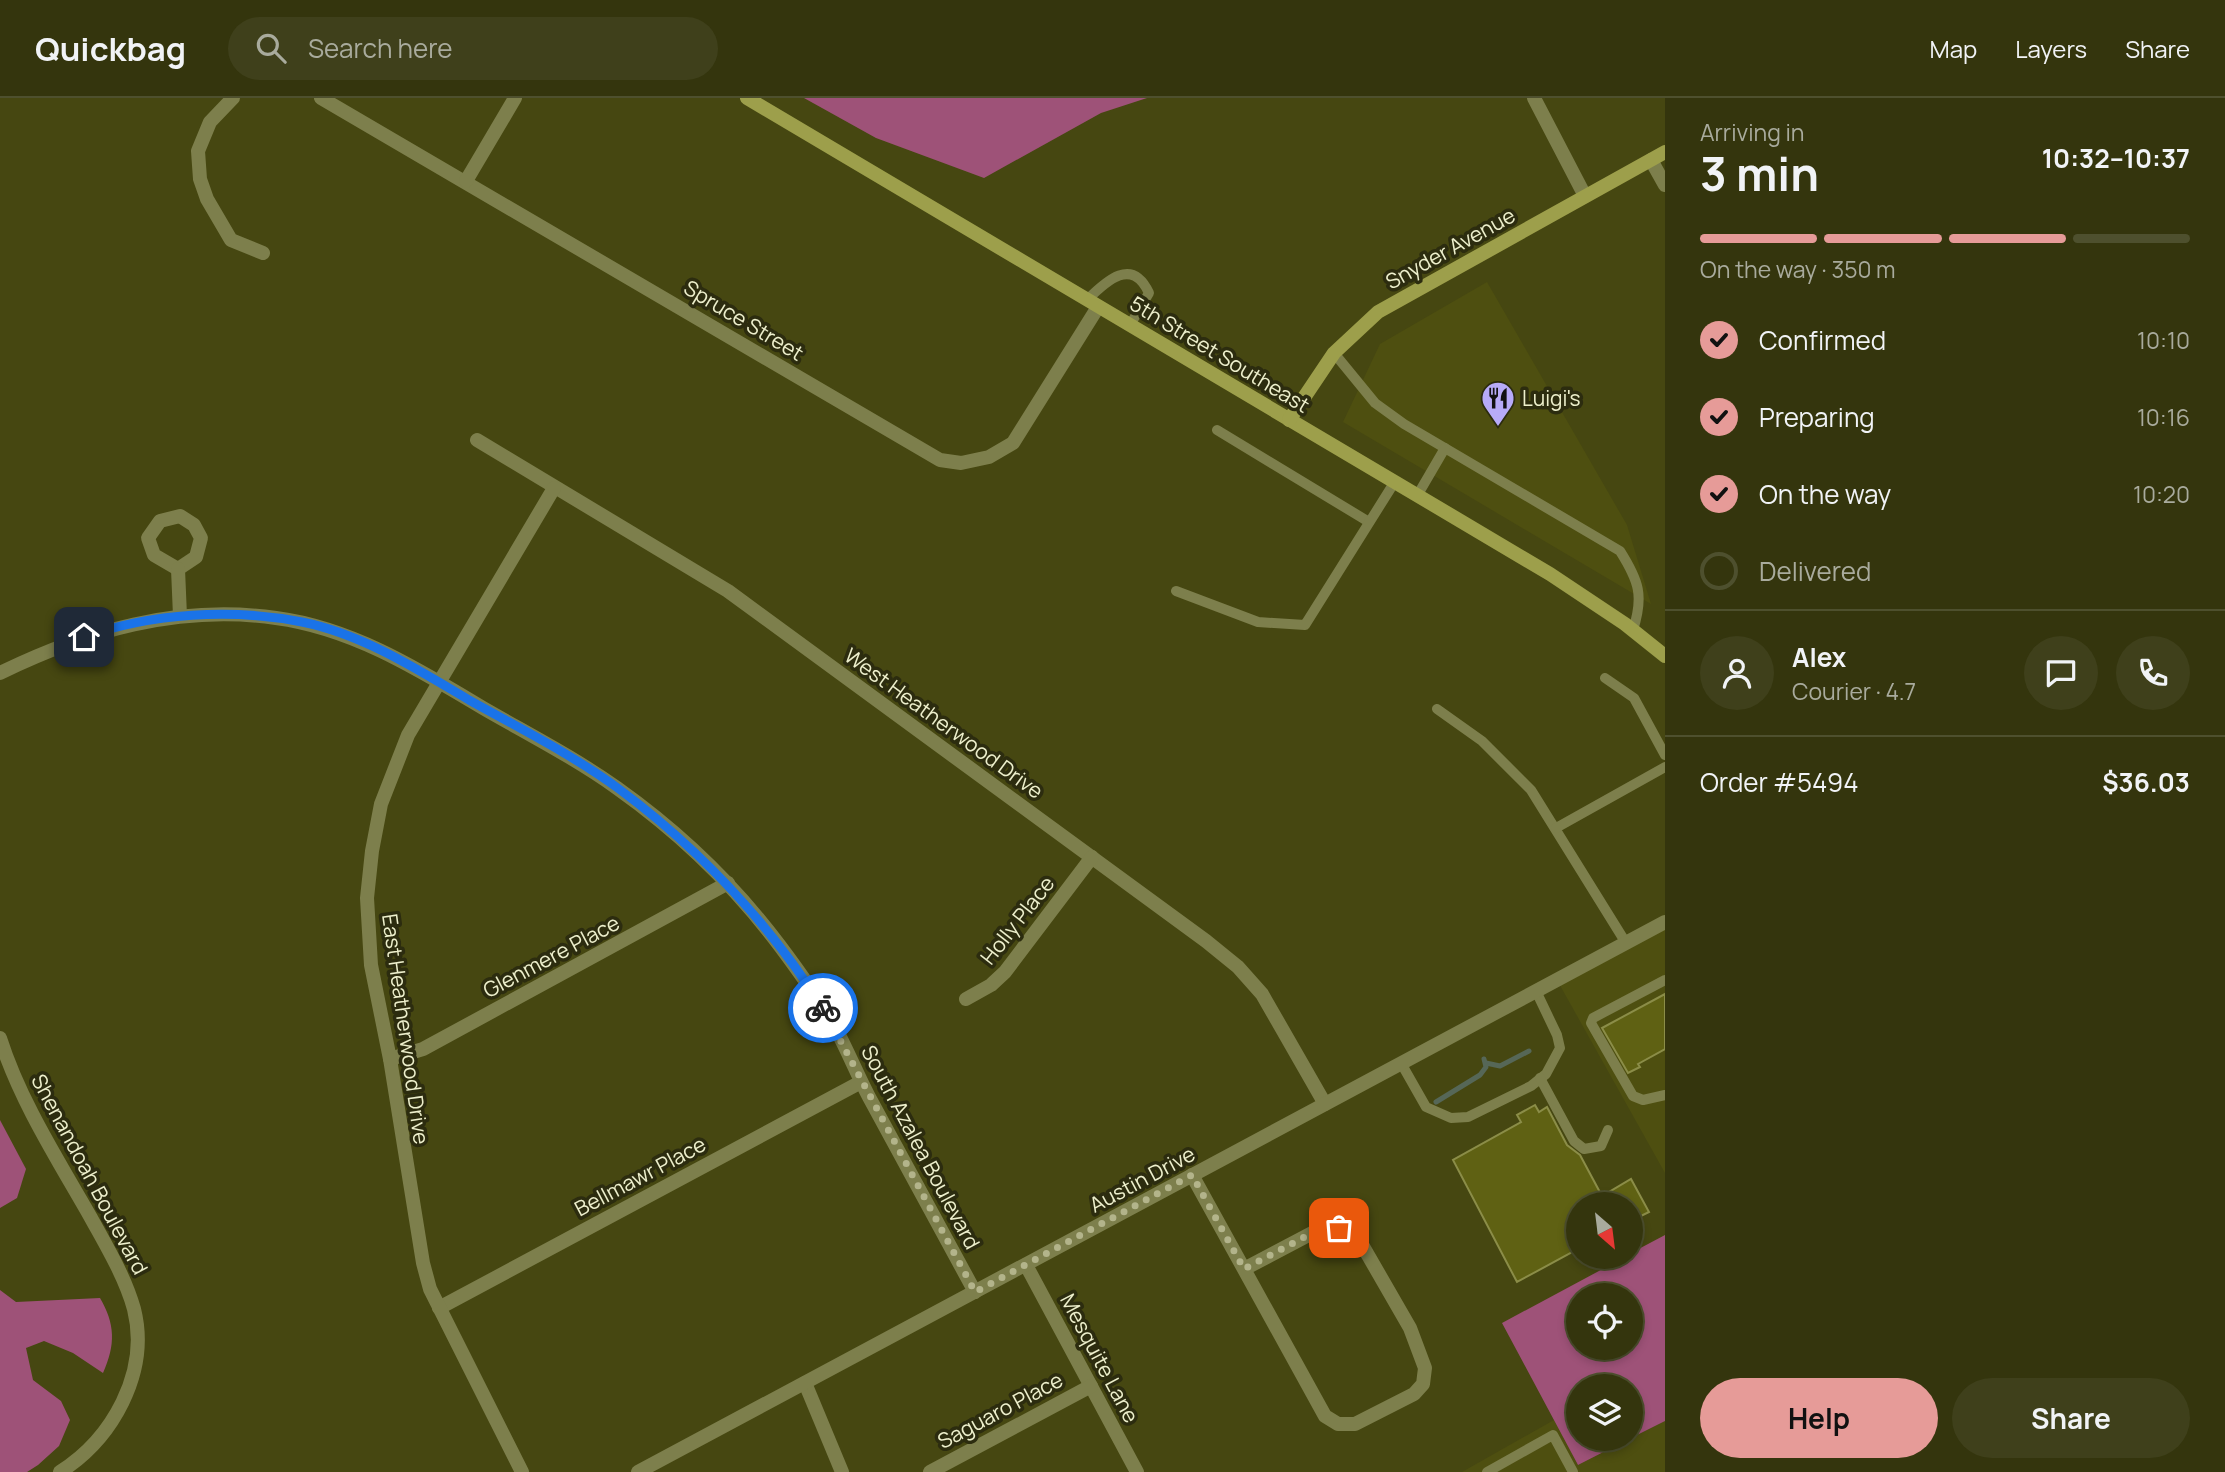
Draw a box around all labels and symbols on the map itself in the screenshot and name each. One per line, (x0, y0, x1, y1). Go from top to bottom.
street label: Snyder Avenue (1380, 201, 1520, 295)
street label: Spruce Street (679, 273, 809, 367)
street label: 5th Street Southeast (1125, 289, 1315, 419)
restaurant icon: Luigi's (1479, 379, 1517, 428)
place label: Luigi's (1522, 384, 1581, 412)
pin (54, 607, 114, 667)
street label: West Heatherwood Drive (839, 641, 1049, 805)
street label: Holly Place (974, 870, 1060, 970)
street label: Glenmere Place (478, 908, 624, 1004)
street label: East Heatherwood Drive (376, 912, 436, 1146)
courier (788, 973, 858, 1043)
street label: South Azalea Boulevard (855, 1040, 987, 1254)
street label: Shenandoah Boulevard (25, 1069, 155, 1279)
street label: Bellmawr Place (570, 1130, 710, 1222)
street label: Austin Drive (1084, 1139, 1200, 1219)
north arrow (1566, 1192, 1643, 1269)
pin (1309, 1198, 1369, 1258)
street label: Mesquite Lane (1054, 1289, 1146, 1427)
street label: Saguaro Place (932, 1365, 1068, 1455)

